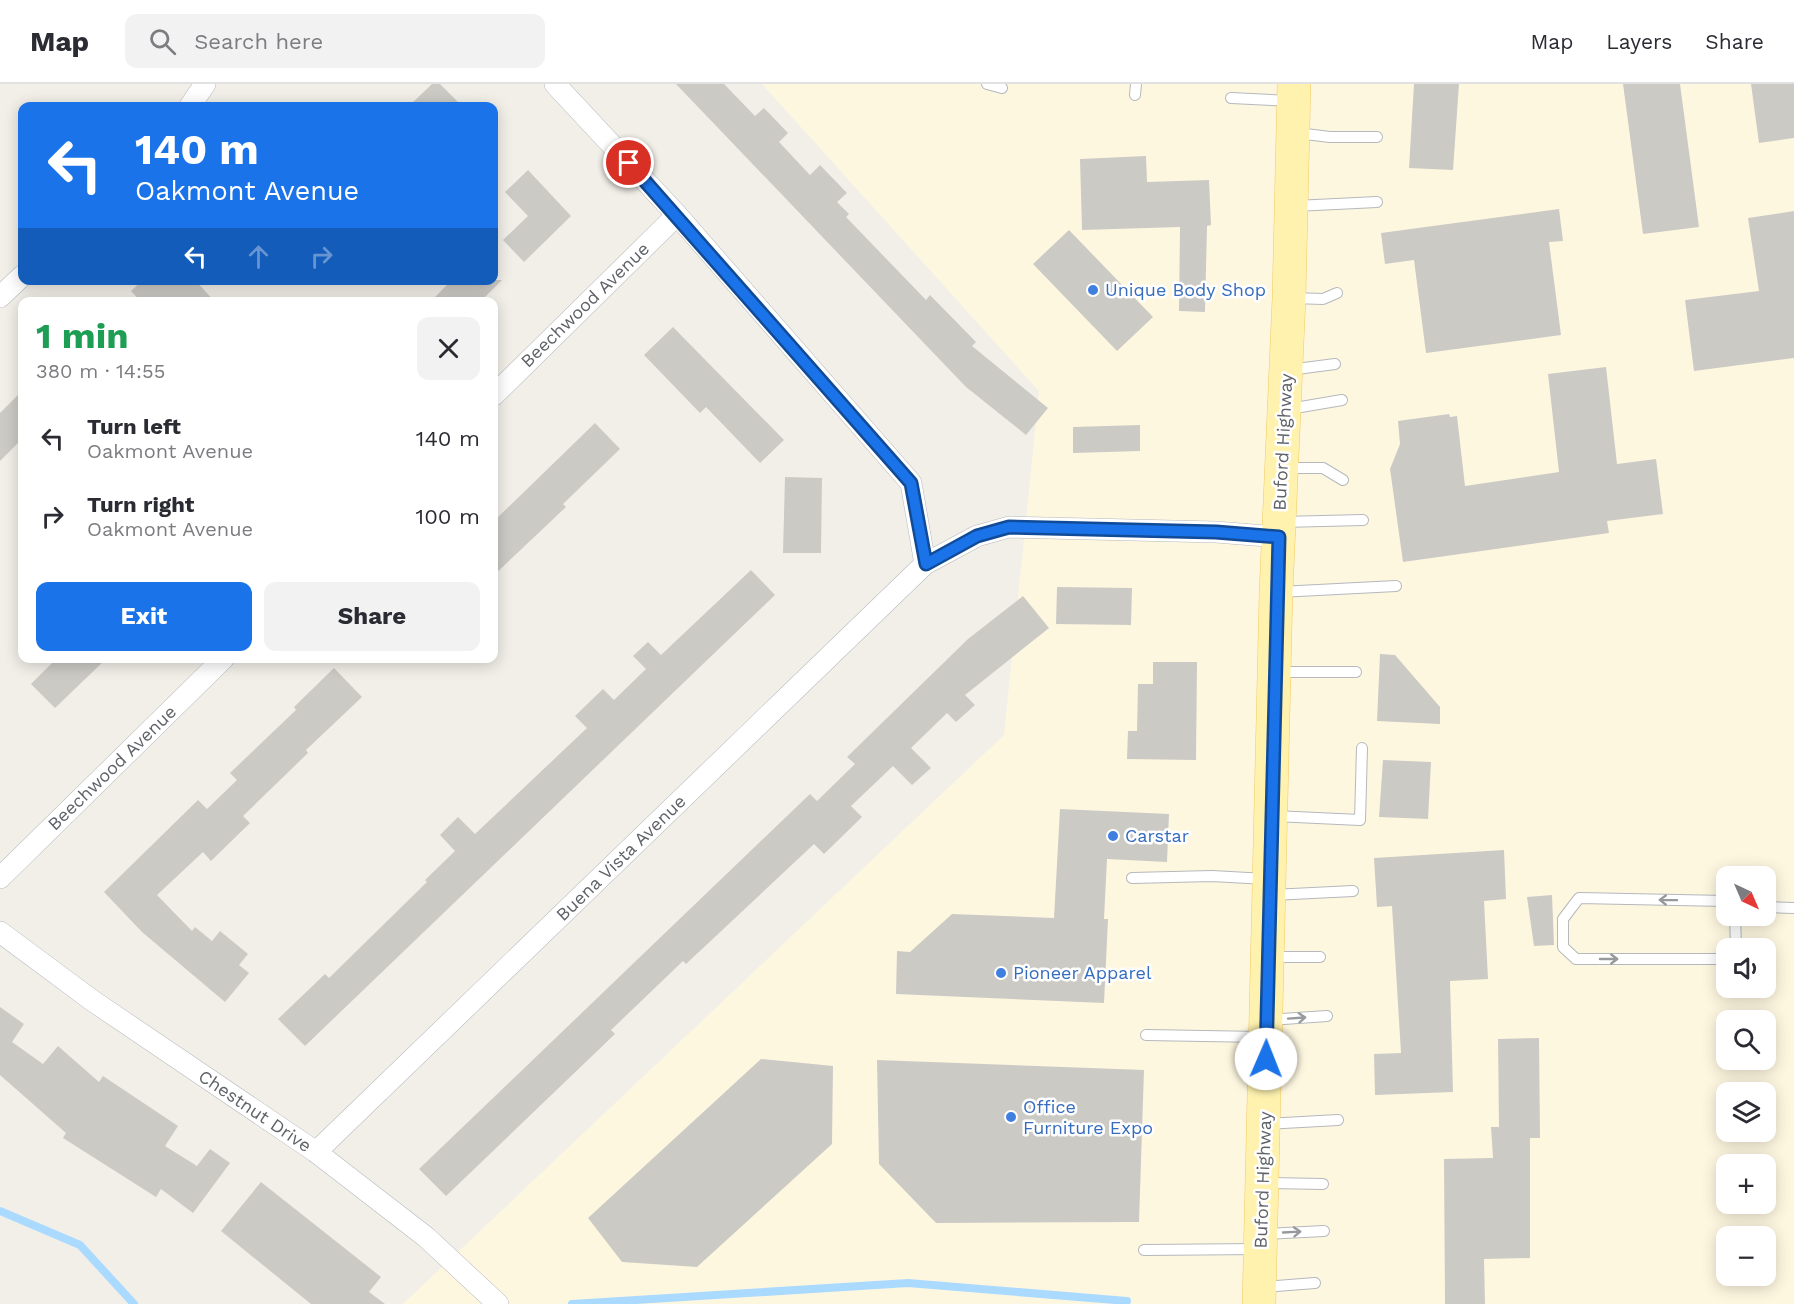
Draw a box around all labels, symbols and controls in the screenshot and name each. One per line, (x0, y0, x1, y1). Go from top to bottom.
search box (125, 14, 545, 68)
text: Map (30, 25, 89, 58)
icon: search (146, 25, 179, 58)
text: Search here (194, 29, 323, 54)
text: Map (1530, 29, 1573, 54)
text: Layers (1606, 29, 1672, 54)
text: Share (1705, 29, 1764, 54)
text: 140 m (135, 125, 259, 174)
icon: left (36, 126, 114, 204)
pin (603, 137, 654, 188)
icon: arrive (612, 146, 645, 179)
text: Oakmont Avenue (135, 175, 359, 207)
street label: Beechwood Avenue (516, 238, 653, 371)
icon: left (179, 240, 212, 273)
icon: ahead (242, 240, 275, 273)
icon: right (305, 240, 338, 273)
place label: Unique Body Shop (1105, 279, 1266, 300)
marker: Unique Body Shop (1086, 283, 1100, 297)
text: 1 min (36, 315, 128, 357)
button: close (417, 317, 480, 380)
text: 380 m · 14:55 (36, 359, 165, 383)
street label: Buford Highway (1268, 372, 1297, 511)
text: Turn left (87, 414, 181, 439)
icon: left (36, 422, 69, 455)
text: 140 m (416, 426, 480, 451)
text: Oakmont Avenue (87, 439, 253, 463)
text: Turn right (87, 492, 194, 517)
icon: right (36, 500, 69, 533)
text: 100 m (416, 504, 480, 529)
text: Oakmont Avenue (87, 517, 253, 541)
button: Exit (36, 582, 252, 651)
button: Share (264, 582, 480, 651)
street label: Beechwood Avenue (43, 701, 180, 834)
street label: Buena Vista Avenue (551, 790, 690, 925)
place label: Carstar (1125, 825, 1189, 846)
marker: Carstar (1106, 829, 1120, 843)
north arrow (1716, 866, 1776, 926)
map controls (1716, 866, 1776, 1286)
one-way arrow (1659, 894, 1679, 906)
button: sound (1716, 938, 1776, 998)
one-way arrow (1599, 953, 1619, 965)
place label: Pioneer Apparel (1013, 962, 1152, 983)
marker: Pioneer Apparel (994, 966, 1008, 980)
button: search (1716, 1010, 1776, 1070)
one-way arrow (1287, 1012, 1307, 1023)
position arrow (1234, 1027, 1298, 1091)
street label: Chestnut Drive (195, 1065, 316, 1156)
button: layers (1716, 1082, 1776, 1142)
place label: Office Furniture Expo (1023, 1096, 1153, 1138)
marker: Office Furniture Expo (1004, 1110, 1018, 1124)
street label: Buford Highway (1250, 1110, 1275, 1249)
button: + (1716, 1154, 1776, 1214)
button: − (1716, 1226, 1776, 1286)
one-way arrow (1282, 1227, 1302, 1238)

